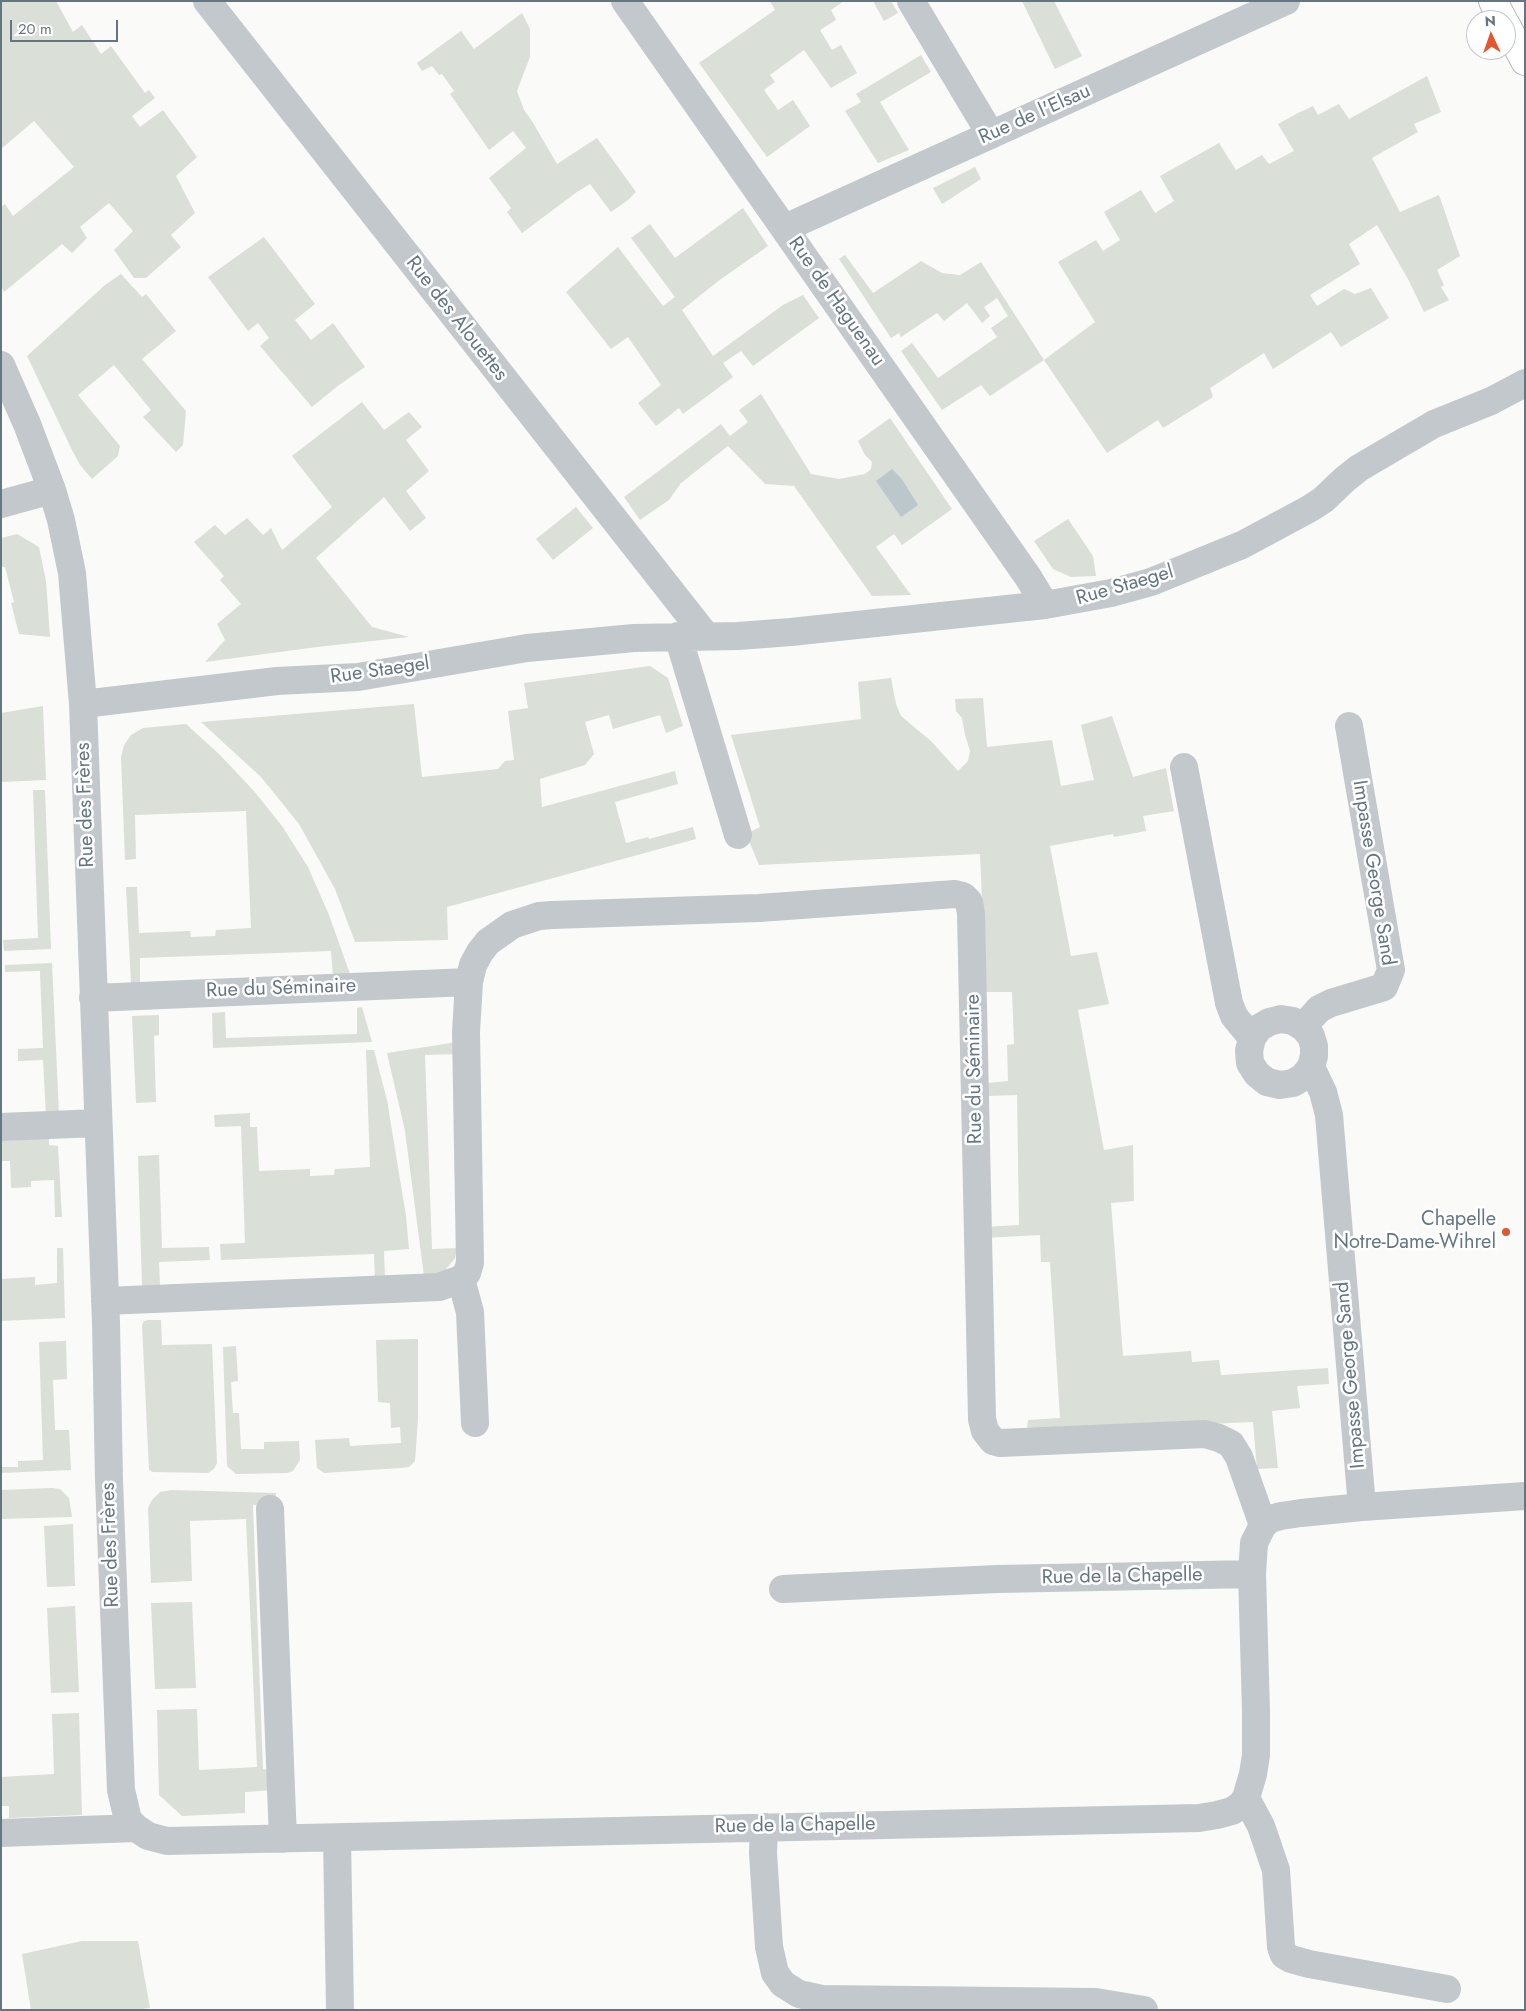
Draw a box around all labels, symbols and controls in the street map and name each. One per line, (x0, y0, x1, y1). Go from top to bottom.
scale bar (12, 10, 120, 42)
north arrow (1466, 10, 1516, 60)
text: N (1484, 11, 1496, 31)
text: 20 m (18, 18, 52, 40)
street label: Rue de l'Elsau (975, 80, 1095, 150)
street label: Rue de Haguenau (782, 233, 890, 371)
street label: Rue des Alouettes (400, 252, 512, 386)
street label: Rue Staegel (1074, 561, 1176, 611)
street label: Rue Staegel (329, 652, 431, 690)
street label: Rue des Frères (72, 742, 100, 868)
street label: Impasse George Sand (1346, 779, 1400, 967)
street label: Rue du Séminaire (206, 974, 356, 1004)
street label: Rue du Séminaire (962, 994, 988, 1144)
place label: Chapelle Notre-Dame-Wihrel (1333, 1208, 1496, 1255)
marker: Chapelle Notre-Dame-Wihrel (1500, 1226, 1512, 1238)
street label: Impasse George Sand (1331, 1281, 1371, 1469)
street label: Rue des Frères (97, 1482, 125, 1608)
street label: Rue de la Chapelle (1041, 1564, 1203, 1590)
street label: Rue de la Chapelle (714, 1813, 876, 1839)

